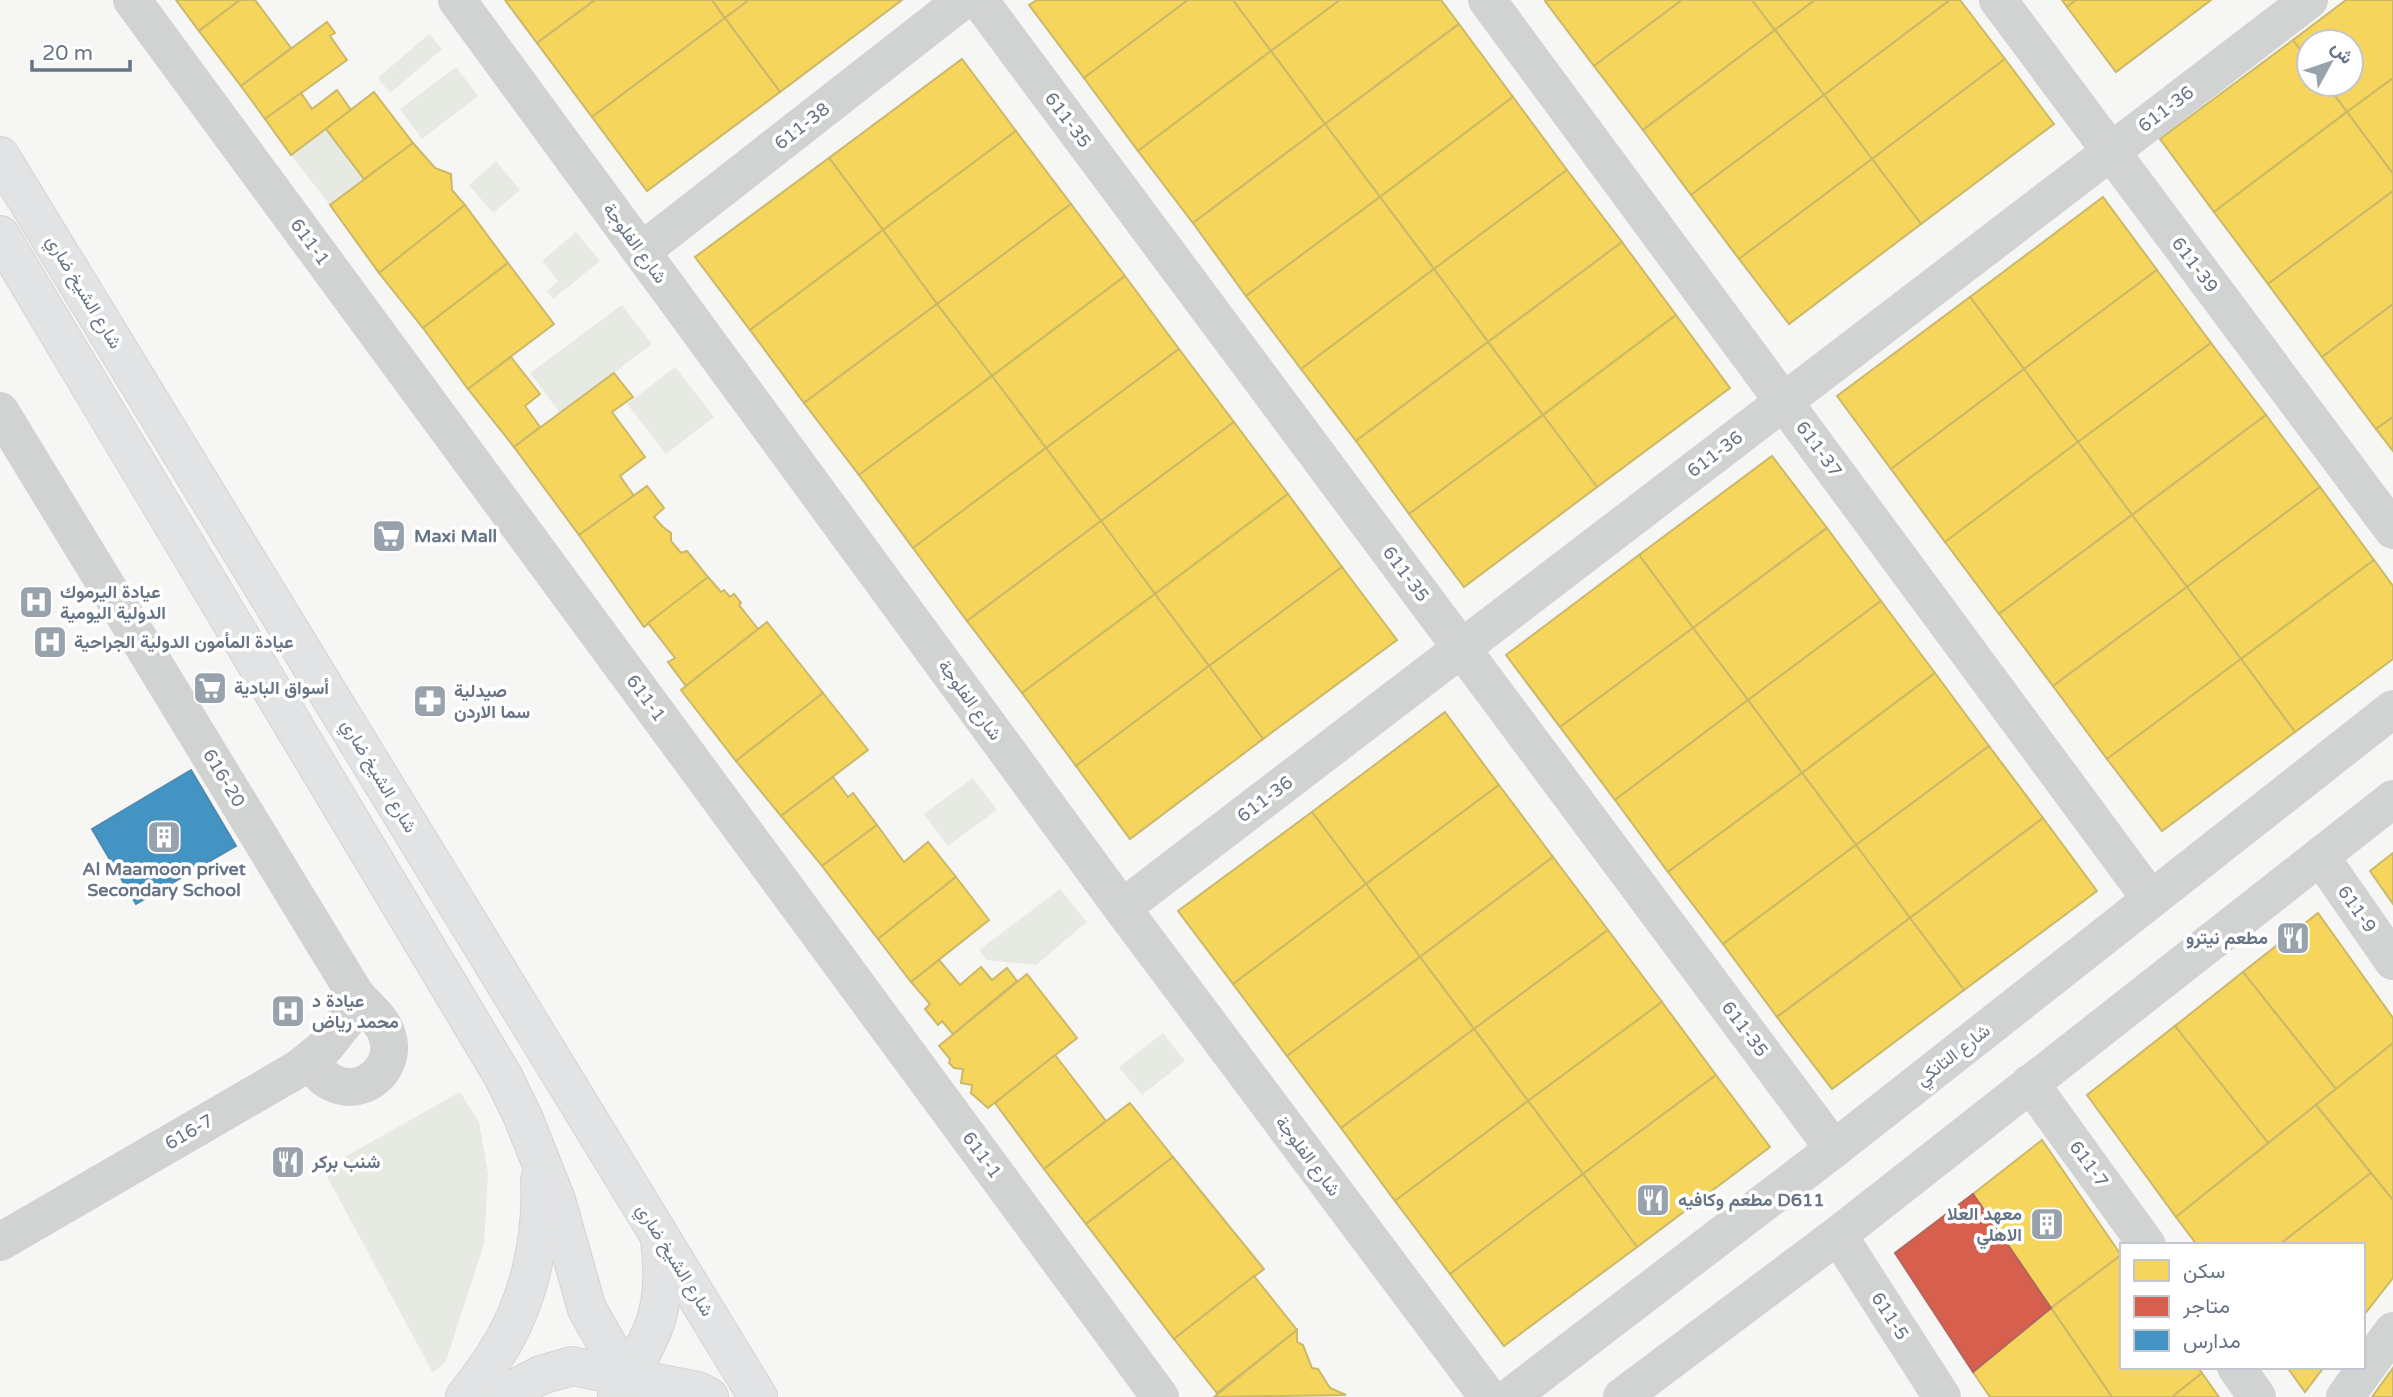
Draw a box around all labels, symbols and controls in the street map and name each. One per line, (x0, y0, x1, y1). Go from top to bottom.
scale bar (32, 28, 130, 72)
north arrow (2295, 28, 2365, 98)
text: ش (2326, 37, 2358, 69)
text: 20 m (42, 41, 93, 66)
street label: 611-36 (2134, 81, 2198, 137)
street label: 611-35 (1040, 88, 1096, 152)
street label: 611-38 (770, 98, 834, 154)
street label: شارع الفلوجة (598, 198, 672, 288)
street label: 611-1 (286, 214, 334, 270)
street label: شارع الشيخ ضاري (38, 231, 127, 355)
street label: 611-39 (2167, 233, 2223, 297)
street label: 611-37 (1791, 417, 1847, 481)
street label: 611-36 (1683, 426, 1747, 482)
supermarket icon: Maxi Mall (370, 517, 408, 555)
place label: Maxi Mall (414, 525, 497, 547)
street label: 611-35 (1378, 542, 1434, 606)
place label: عيادة اليرموك الدولية اليومية (60, 581, 166, 624)
hospital icon: عيادة اليرموك الدولية اليومية (17, 583, 55, 621)
hospital icon: عيادة المأمون الدولية الجراحية (31, 623, 69, 661)
place label: عيادة المأمون الدولية الجراحية (74, 631, 294, 653)
street label: شارع الفلوجة (933, 655, 1007, 745)
supermarket icon: أسواق البادية (191, 669, 229, 707)
street label: 611-1 (622, 670, 670, 726)
place label: أسواق البادية (234, 677, 329, 699)
place label: صيدلية سما الاردن (454, 680, 530, 723)
pharmacy icon: صيدلية سما الاردن (411, 682, 449, 720)
street label: شارع الشيخ ضاري (333, 715, 422, 839)
street label: 616-20 (198, 745, 250, 811)
street label: 611-36 (1233, 771, 1297, 827)
building icon: Al Maamoon privet Secondary School (145, 818, 183, 856)
place label: Al Maamoon privet Secondary School (82, 858, 246, 901)
street label: 611-9 (2333, 881, 2381, 937)
restaurant icon: مطعم نيترو (2274, 919, 2312, 957)
place label: مطعم نيترو (2186, 927, 2268, 950)
place label: عيادة د محمد رياض (312, 990, 399, 1033)
hospital icon: عيادة د محمد رياض (269, 992, 307, 1030)
street label: 611-35 (1717, 997, 1773, 1061)
street label: شارع التانكي (1912, 1019, 1997, 1094)
street label: 616-7 (161, 1109, 217, 1155)
street label: شارع الفلوجة (1270, 1112, 1345, 1201)
street label: 611-1 (958, 1127, 1006, 1183)
street label: 611-7 (2065, 1136, 2113, 1192)
restaurant icon: شنب بركر (269, 1143, 307, 1181)
place label: شنب بركر (311, 1151, 380, 1173)
restaurant icon: مطعم وكافيه D611 (1634, 1181, 1672, 1219)
place label: مطعم وكافيه D611 (1678, 1189, 1825, 1212)
street label: شارع الشيخ ضاري (628, 1200, 718, 1322)
place label: معهد العلا الاهلي (1947, 1203, 2022, 1250)
building icon: معهد العلا الاهلي (2028, 1205, 2066, 1243)
legend (2120, 1243, 2365, 1369)
text: سكن (2183, 1259, 2225, 1284)
street label: 611-5 (1866, 1288, 1914, 1344)
text: متاجر (2182, 1294, 2230, 1319)
text: مدارس (2183, 1329, 2241, 1354)

